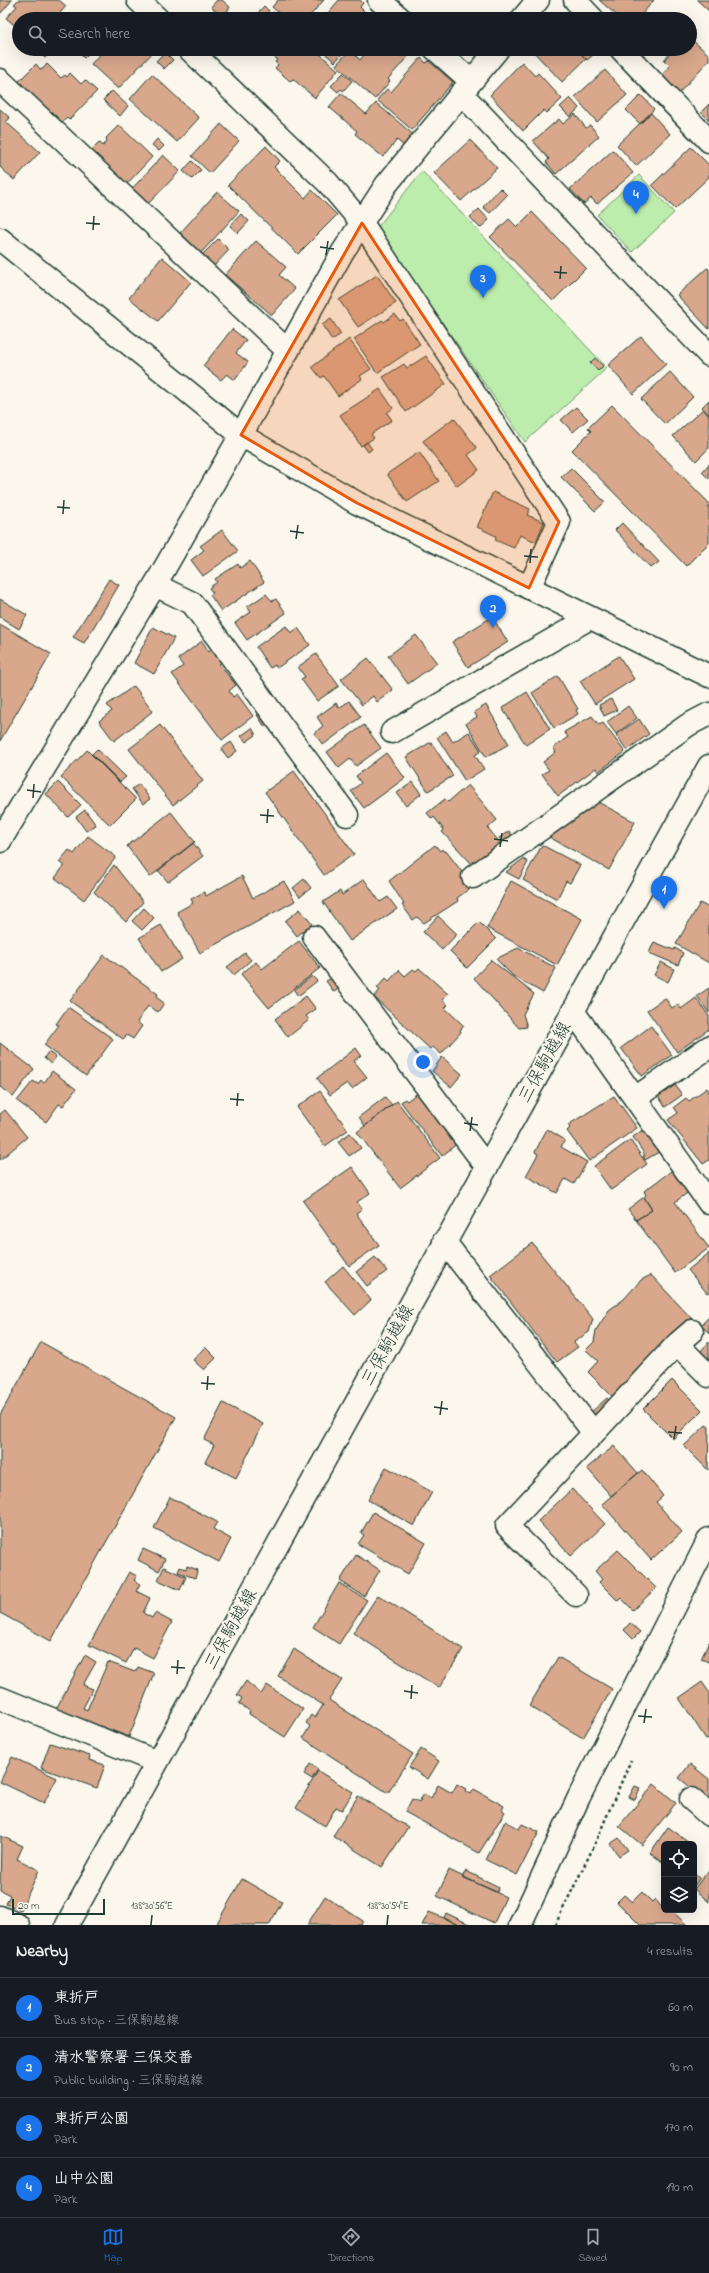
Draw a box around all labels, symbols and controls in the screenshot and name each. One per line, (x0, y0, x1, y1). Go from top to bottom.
search box (12, 12, 697, 56)
icon: search (26, 23, 48, 45)
text: Search here (58, 23, 130, 45)
pin: 4 (623, 181, 649, 214)
pin: 3 (470, 265, 496, 298)
pin: 2 (480, 595, 506, 628)
pin: 1 (651, 876, 677, 909)
street label: 三保駒越線 (513, 1017, 579, 1109)
your location (413, 1052, 433, 1072)
street label: 三保駒越線 (356, 1300, 422, 1392)
street label: 三保駒越線 (199, 1584, 265, 1676)
map controls (661, 1841, 697, 1913)
button: locate (661, 1841, 697, 1877)
button: layers (661, 1877, 697, 1913)
scale bar (12, 1897, 105, 1916)
text: 20 m (18, 1898, 40, 1914)
text: 138°30'56"E (131, 1899, 173, 1914)
text: 138°30'54"E (367, 1899, 409, 1914)
text: Nearby (16, 1939, 68, 1964)
text: 4 results (647, 1942, 693, 1961)
text: 東折戸 (54, 1987, 99, 2009)
text: 1 (27, 1998, 31, 2017)
text: 60 m (668, 1998, 693, 2017)
text: Bus stop · 三保駒越線 (54, 2011, 179, 2030)
text: 清水警察署 三保交番 (54, 2047, 193, 2069)
text: 2 (26, 2058, 32, 2077)
text: 90 m (670, 2058, 693, 2077)
text: Public building · 三保駒越線 (54, 2071, 203, 2090)
text: 東折戸公園 (54, 2108, 129, 2130)
text: 3 (26, 2118, 32, 2137)
text: 170 m (665, 2118, 693, 2137)
text: Park (54, 2130, 78, 2149)
text: 山中公園 (54, 2168, 114, 2190)
text: 4 (26, 2178, 32, 2197)
text: 190 m (666, 2178, 693, 2197)
text: Park (54, 2190, 78, 2209)
tab: Map (102, 2226, 124, 2266)
tab: Directions (328, 2226, 374, 2266)
tab: Saved (578, 2226, 607, 2266)

